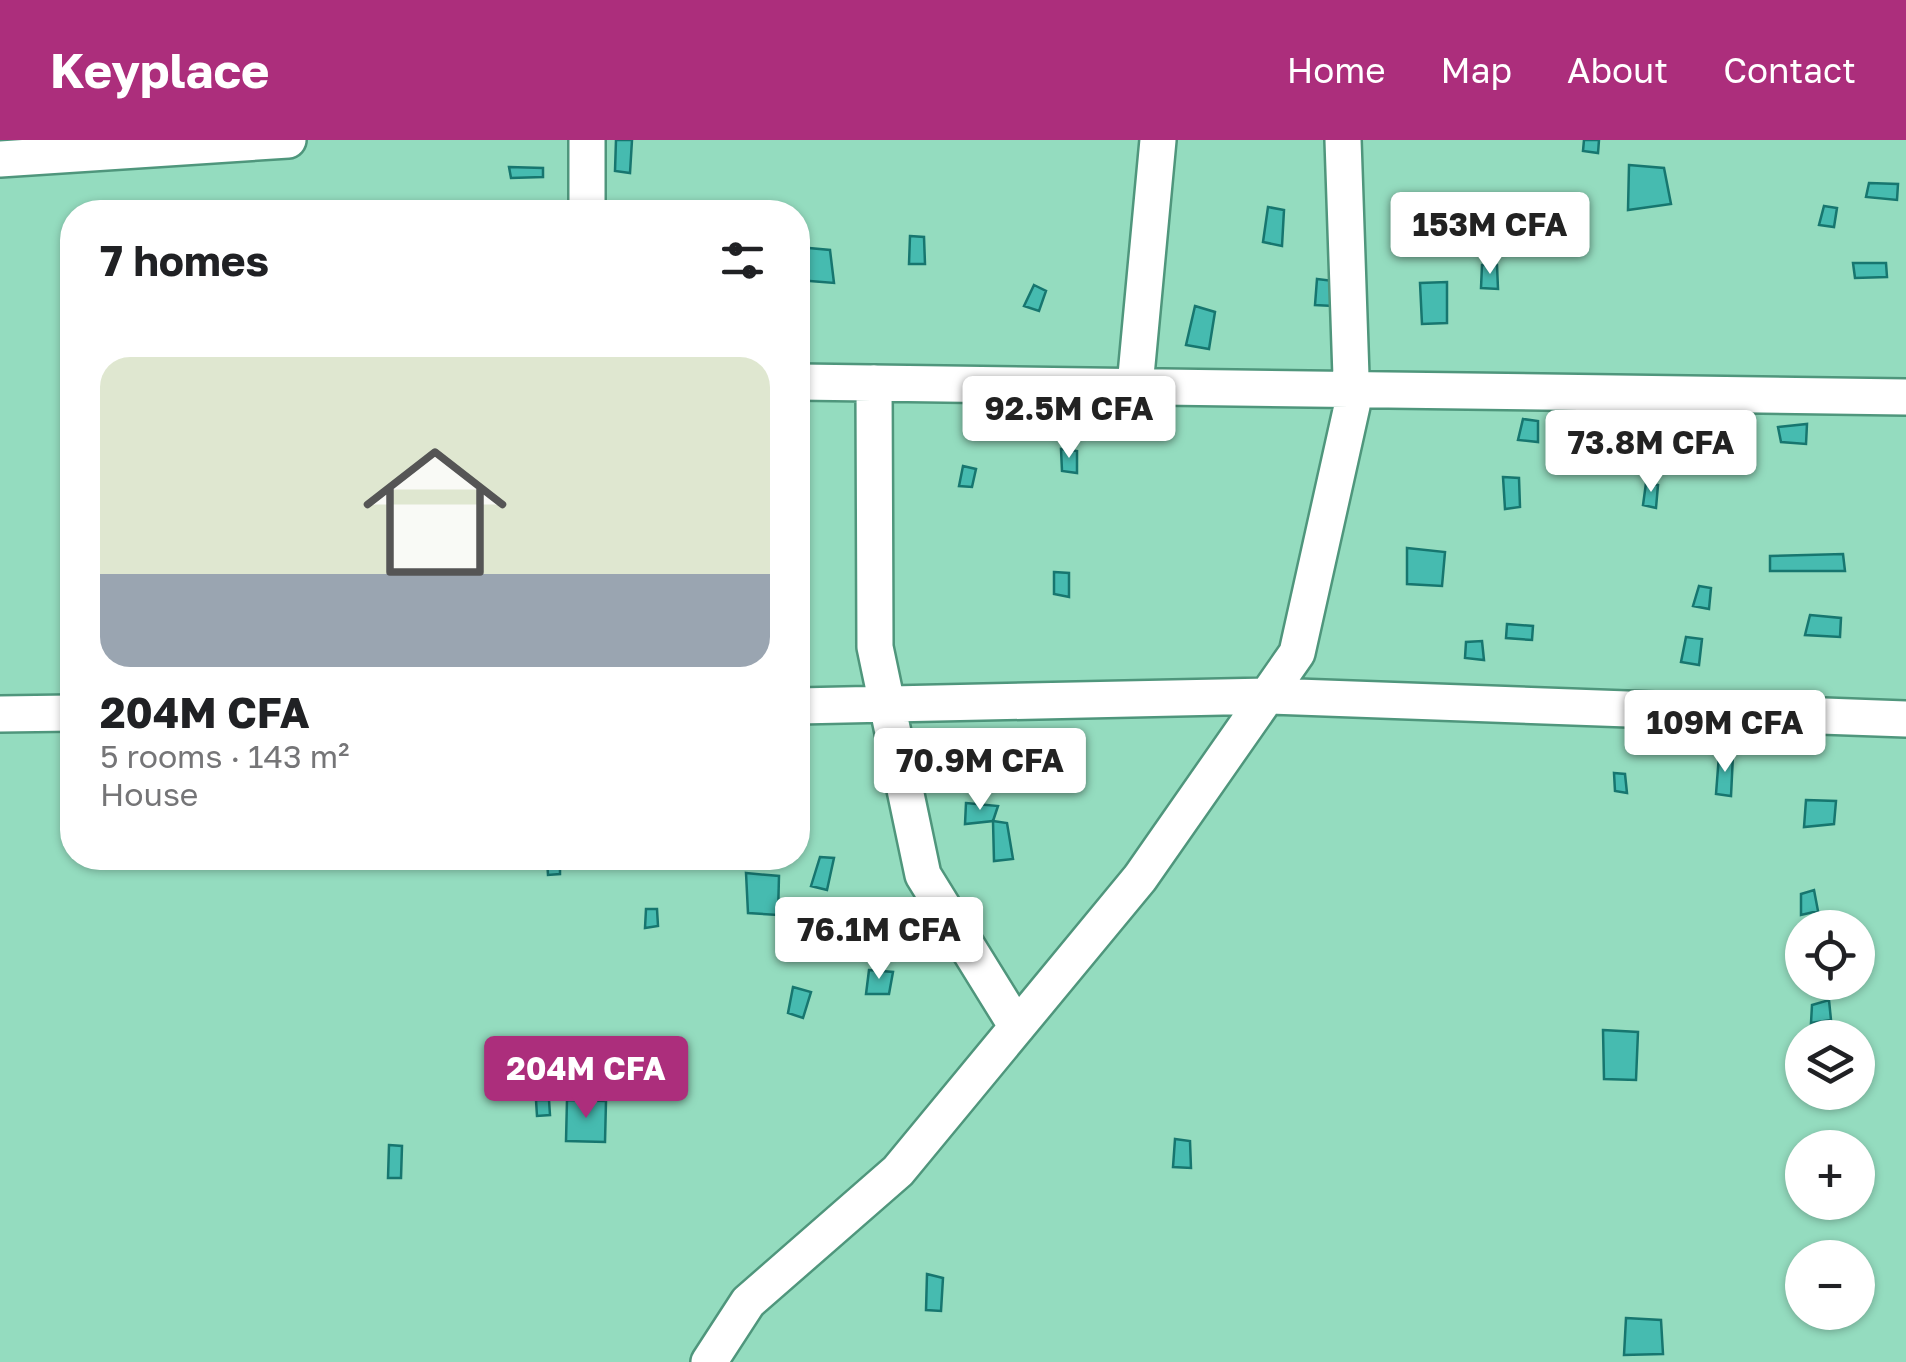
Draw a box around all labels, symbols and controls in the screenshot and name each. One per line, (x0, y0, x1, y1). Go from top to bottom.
text: Keyplace (50, 41, 269, 99)
text: Home (1287, 49, 1386, 91)
text: Map (1441, 49, 1512, 91)
text: About (1567, 49, 1668, 91)
text: Contact (1723, 49, 1856, 91)
pin: 153M CFA (1387, 192, 1593, 277)
text: 153M CFA (1413, 205, 1567, 243)
icon: filters (715, 233, 770, 288)
text: 7 homes (100, 235, 269, 285)
pin: 92.5M CFA (955, 376, 1183, 461)
text: 92.5M CFA (985, 389, 1153, 427)
pin: 73.8M CFA (1537, 410, 1765, 495)
icon: home (345, 422, 525, 602)
text: 73.8M CFA (1567, 423, 1735, 461)
text: 204M CFA (100, 687, 310, 737)
pin: 109M CFA (1622, 690, 1828, 775)
text: 109M CFA (1647, 703, 1803, 741)
pin: 70.9M CFA (866, 728, 1094, 813)
text: 5 rooms · 143 m² (100, 737, 350, 775)
text: 70.9M CFA (896, 741, 1064, 779)
text: House (100, 775, 198, 813)
pin: 76.1M CFA (765, 897, 993, 982)
text: 76.1M CFA (797, 910, 961, 948)
map controls (1785, 910, 1875, 1330)
button: locate (1785, 910, 1875, 1000)
button: layers (1785, 1020, 1875, 1110)
pin: 204M CFA (483, 1036, 689, 1121)
text: 204M CFA (506, 1049, 666, 1087)
button: + (1785, 1130, 1875, 1220)
button: − (1785, 1240, 1875, 1330)

